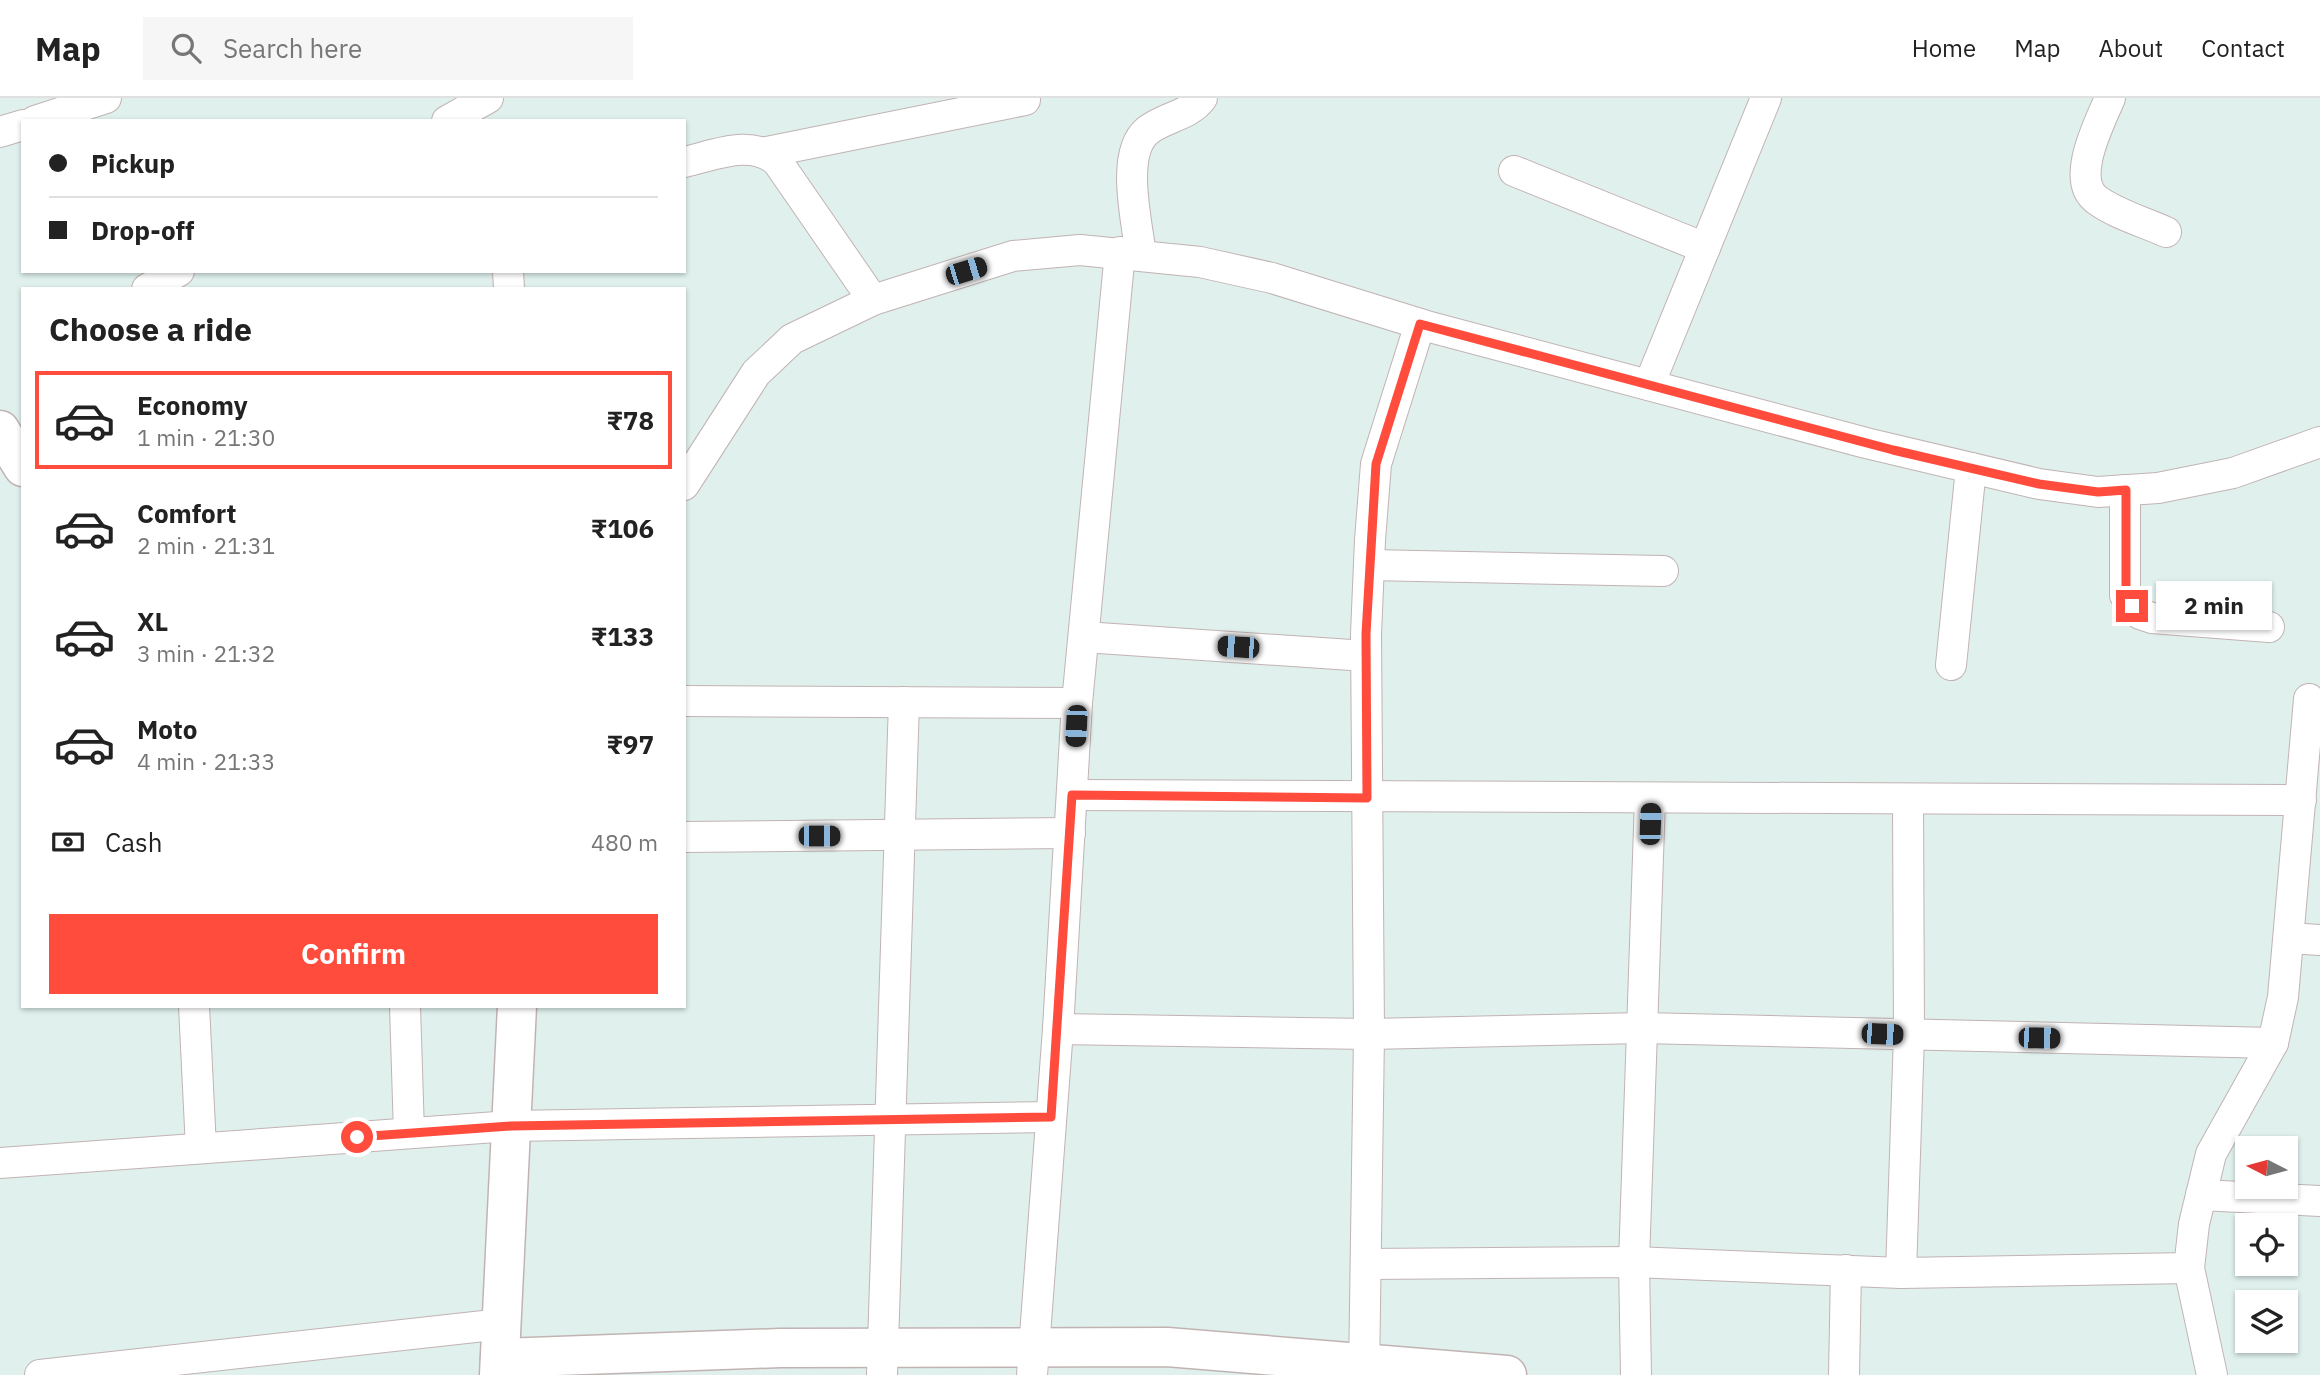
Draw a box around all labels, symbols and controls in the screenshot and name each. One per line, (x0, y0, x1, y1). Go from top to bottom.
search box (143, 17, 633, 80)
text: Map (35, 27, 101, 70)
icon: search (167, 29, 205, 67)
text: Search here (223, 31, 362, 65)
text: Home (1912, 32, 1976, 64)
text: Map (2014, 32, 2060, 64)
text: About (2098, 32, 2163, 64)
text: Contact (2201, 32, 2285, 64)
text: Pickup (91, 146, 175, 180)
text: Drop-off (91, 213, 194, 247)
car (943, 255, 990, 287)
text: Choose a ride (49, 308, 252, 350)
text: Economy (137, 388, 248, 422)
icon: car (53, 389, 116, 452)
text: ₹78 (606, 403, 654, 437)
text: 1 min · 21:30 (137, 422, 275, 452)
text: Comfort (137, 496, 236, 530)
icon: car (53, 497, 116, 560)
text: ₹106 (591, 511, 654, 545)
text: 2 min · 21:31 (137, 530, 275, 560)
callout: 2 min (2156, 582, 2272, 630)
route end (2116, 590, 2148, 622)
text: 2 min (2184, 590, 2244, 620)
text: XL (137, 604, 168, 638)
icon: car (53, 605, 116, 668)
text: ₹133 (591, 619, 654, 653)
car (1217, 635, 1260, 659)
text: 3 min · 21:32 (137, 638, 275, 668)
car (1065, 704, 1088, 748)
text: Moto (137, 712, 197, 746)
icon: car (53, 713, 116, 776)
text: ₹97 (606, 727, 654, 761)
text: 4 min · 21:33 (137, 746, 275, 776)
car (1639, 803, 1662, 845)
icon: cash (49, 823, 87, 861)
text: Cash (105, 825, 162, 859)
car (799, 826, 841, 847)
text: 480 m (591, 827, 658, 857)
button: Confirm (49, 914, 658, 994)
car (1861, 1023, 1904, 1045)
car (2018, 1027, 2061, 1049)
route start (341, 1121, 373, 1153)
north arrow (2235, 1136, 2298, 1199)
map controls (2235, 1136, 2298, 1353)
button: locate (2235, 1213, 2298, 1276)
button: layers (2235, 1290, 2298, 1353)

